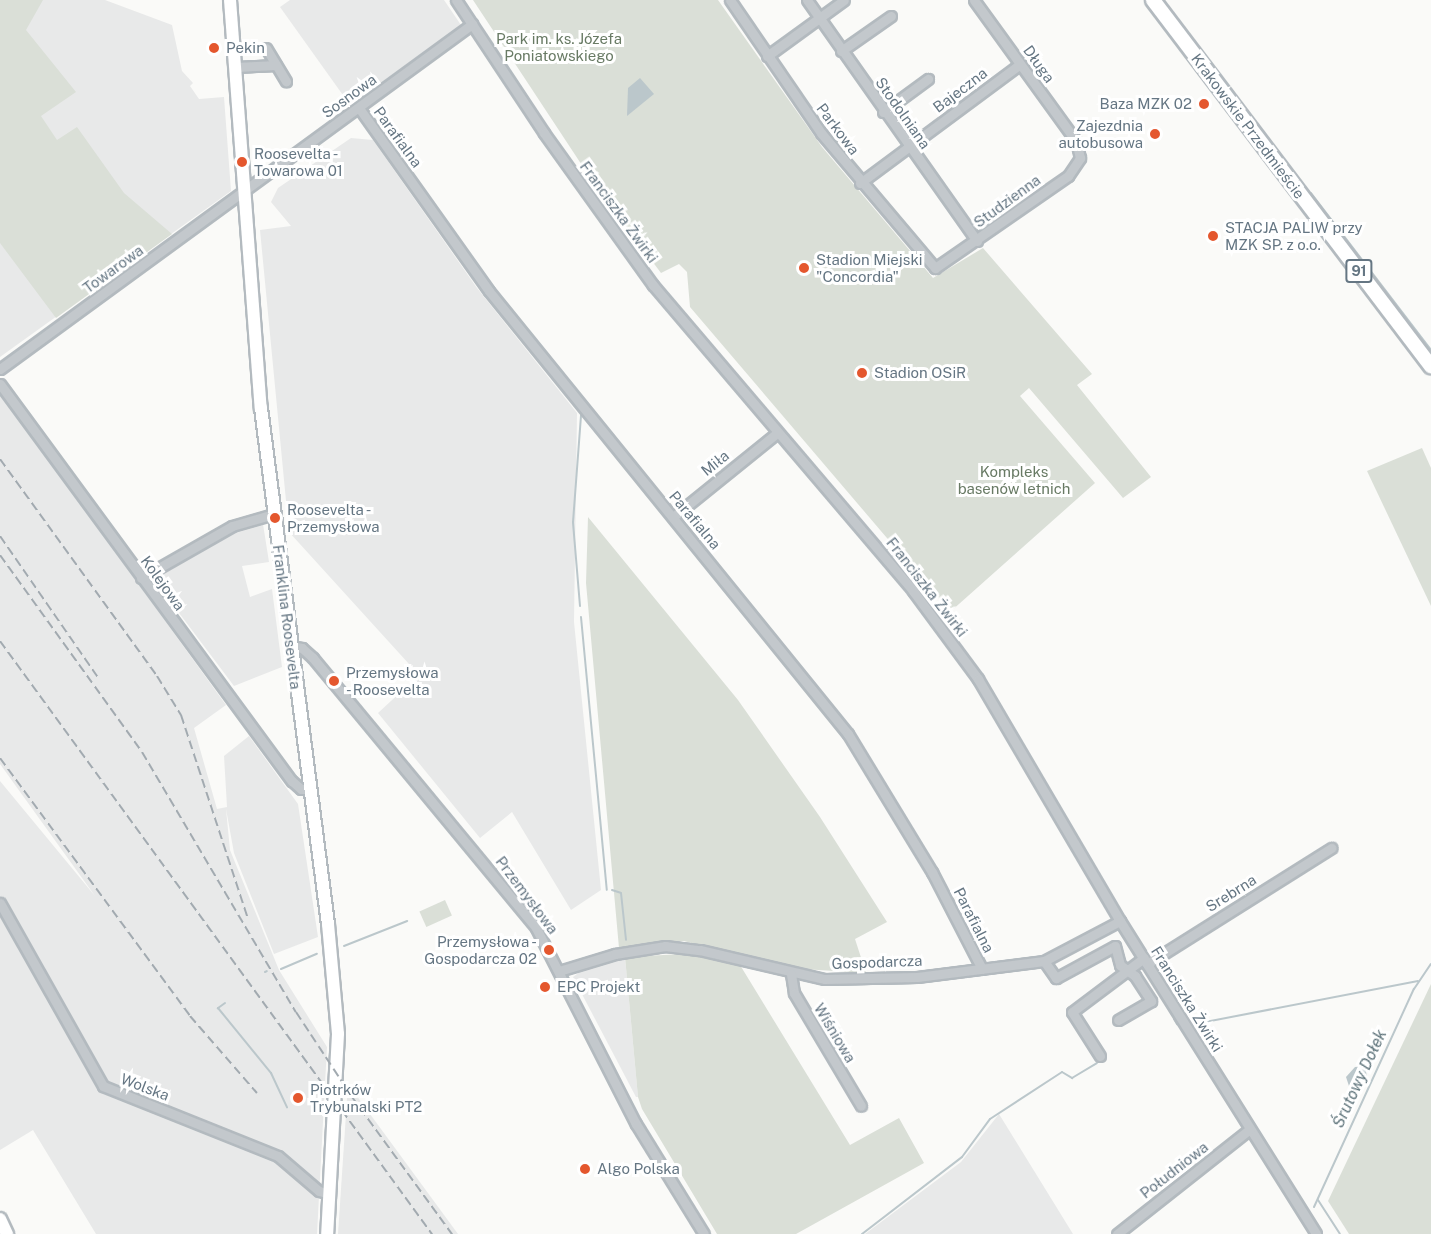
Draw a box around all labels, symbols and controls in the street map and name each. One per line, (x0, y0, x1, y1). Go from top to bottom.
park label: Park im. ks. Józefa Poniatowskiego (496, 29, 622, 64)
place label: Pekin (226, 39, 265, 57)
marker: Pekin (207, 41, 221, 55)
street label: Długa (1020, 42, 1058, 86)
street label: Krakowskie Przedmieście (1187, 50, 1309, 202)
street label: Bajeczna (929, 64, 991, 116)
street label: Sosnowa (318, 70, 380, 122)
street label: Stodolniana (872, 74, 934, 152)
place label: Baza MZK 02 (1100, 95, 1192, 113)
marker: Baza MZK 02 (1197, 97, 1211, 111)
street label: Parkowa (813, 100, 863, 158)
street label: Parafialna (370, 103, 426, 171)
place label: Zajezdnia autobusowa (1058, 116, 1143, 151)
marker: Zajezdnia autobusowa (1148, 127, 1162, 141)
place label: Roosevelta - Towarowa 01 (254, 144, 343, 179)
marker: Roosevelta - Towarowa 01 (235, 155, 249, 169)
street label: Franciszka Żwirki (576, 158, 662, 266)
street label: Studzienna (970, 171, 1044, 231)
place label: STACJA PALIW przy MZK SP. z o.o. (1225, 218, 1363, 253)
marker: STACJA PALIW przy MZK SP. z o.o. (1206, 229, 1220, 243)
street label: Towarowa (79, 241, 147, 297)
place label: Stadion Miejski "Concordia" (816, 250, 923, 285)
road number: 91 (1344, 260, 1374, 282)
marker: Stadion Miejski "Concordia" (797, 261, 811, 275)
place label: Stadion OSiR (874, 364, 966, 382)
marker: Stadion OSiR (855, 366, 869, 380)
street label: Miła (698, 446, 732, 480)
park label: Kompleks basenów letnich (958, 462, 1070, 497)
street label: Parafialna (665, 487, 725, 553)
place label: Roosevelta - Przemysłowa (287, 500, 379, 535)
marker: Roosevelta - Przemysłowa (268, 511, 282, 525)
street label: Franciszka Żwirki (883, 534, 971, 640)
street label: Franklina Roosevelta (269, 544, 305, 690)
street label: Kolejowa (137, 552, 189, 614)
place label: Przemysłowa - Roosevelta (346, 663, 438, 698)
marker: Przemysłowa - Roosevelta (327, 674, 341, 688)
street label: Przemysłowa (492, 853, 562, 937)
street label: Srebrna (1202, 871, 1260, 915)
street label: Parafialna (950, 884, 998, 956)
place label: Przemysłowa - Gospodarcza 02 (424, 932, 537, 967)
marker: Przemysłowa - Gospodarcza 02 (542, 943, 556, 957)
street label: Franciszka Żwirki (1147, 943, 1227, 1055)
street label: Gospodarcza (831, 951, 923, 973)
place label: EPC Projekt (557, 978, 640, 996)
marker: EPC Projekt (538, 980, 552, 994)
street label: Wiśniowa (810, 1000, 860, 1066)
water label: Śrutowy Dołek (1329, 1027, 1391, 1131)
street label: Wolska (118, 1070, 172, 1104)
place label: Piotrków Trybunalski PT2 (310, 1080, 422, 1115)
marker: Piotrków Trybunalski PT2 (291, 1091, 305, 1105)
street label: Południowa (1136, 1138, 1212, 1202)
place label: Algo Polska (597, 1160, 680, 1178)
marker: Algo Polska (578, 1162, 592, 1176)

